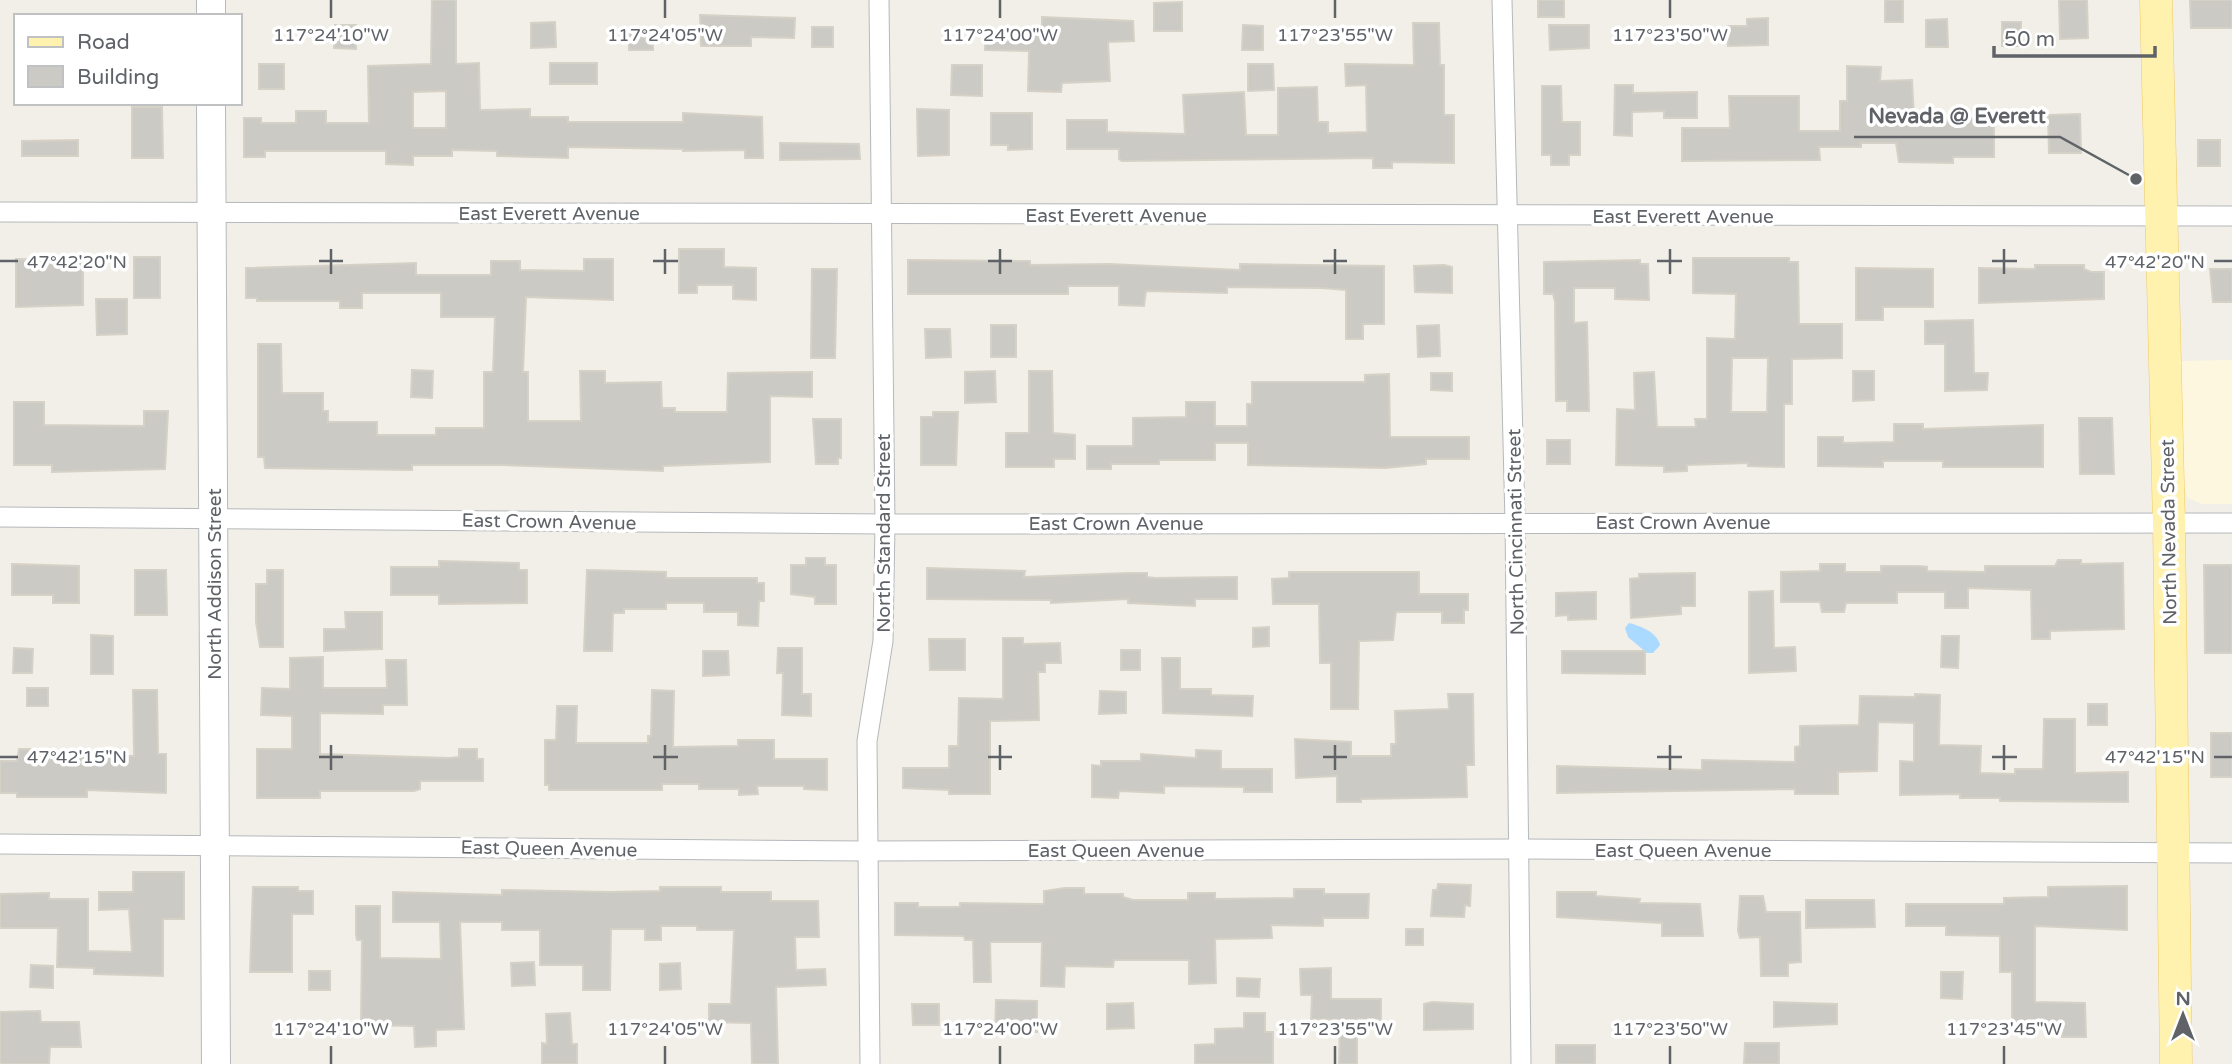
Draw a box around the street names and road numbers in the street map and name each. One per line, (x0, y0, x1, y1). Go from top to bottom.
street label: East Everett Avenue (458, 203, 640, 225)
street label: East Everett Avenue (1025, 205, 1207, 227)
street label: East Everett Avenue (1592, 206, 1774, 228)
street label: North Cincinnati Street (1503, 428, 1529, 636)
street label: North Standard Street (873, 433, 895, 633)
street label: North Nevada Street (2156, 439, 2182, 625)
street label: North Addison Street (204, 488, 226, 680)
street label: East Crown Avenue (461, 509, 637, 535)
street label: East Crown Avenue (1596, 512, 1770, 534)
street label: East Crown Avenue (1029, 513, 1203, 535)
street label: East Queen Avenue (460, 836, 638, 862)
street label: East Queen Avenue (1028, 840, 1204, 862)
street label: East Queen Avenue (1595, 840, 1771, 862)

